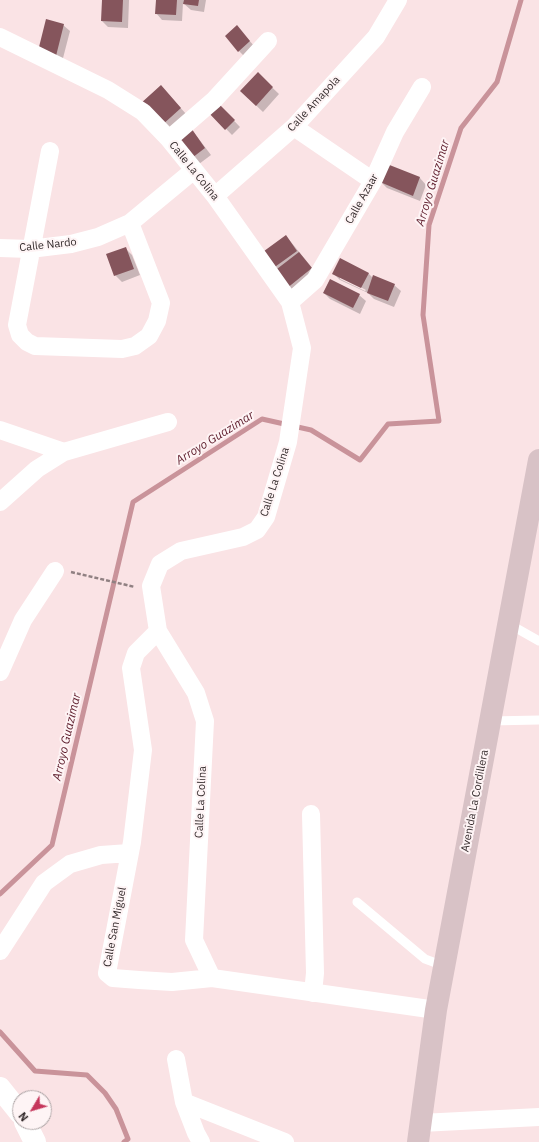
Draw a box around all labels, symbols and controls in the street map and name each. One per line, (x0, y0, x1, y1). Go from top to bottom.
street label: Calle Amapola (285, 73, 343, 135)
water label: Arroyo Guazimar (413, 138, 453, 228)
street label: Calle La Colina (166, 139, 222, 203)
street label: Calle Azaar (343, 172, 381, 226)
street label: Calle Nardo (19, 235, 77, 255)
water label: Arroyo Guazimar (173, 408, 257, 468)
street label: Calle La Colina (258, 446, 292, 518)
water label: Arroyo Guazimar (50, 692, 84, 782)
street label: Avenida La Cordillera (459, 749, 491, 853)
street label: Calle La Colina (193, 766, 209, 838)
street label: Calle San Miguel (101, 886, 129, 968)
north arrow (12, 1090, 52, 1130)
text: N (15, 1109, 31, 1124)

